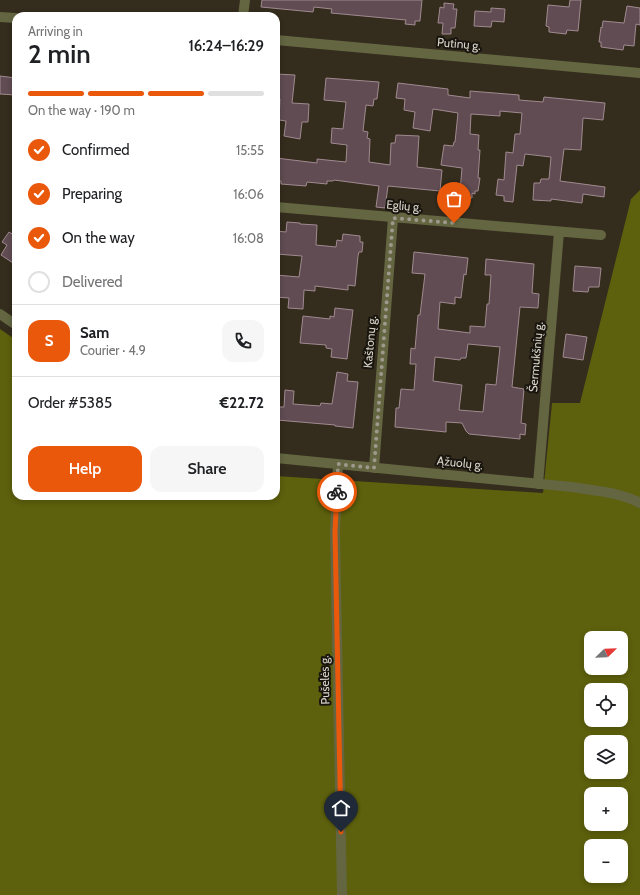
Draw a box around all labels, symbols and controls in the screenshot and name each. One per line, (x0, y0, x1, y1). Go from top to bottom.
text: Arriving in (28, 23, 83, 39)
street label: Putinų g. (437, 34, 482, 53)
text: 16:24–16:29 (189, 37, 264, 55)
text: 2 min (28, 38, 91, 70)
text: On the way · 190 m (28, 102, 135, 118)
icon: check (28, 139, 50, 161)
text: Confirmed (62, 141, 130, 159)
text: 15:55 (236, 142, 264, 158)
pin (437, 182, 471, 223)
icon: check (28, 183, 50, 205)
text: Preparing (62, 185, 122, 203)
text: 16:06 (233, 186, 264, 202)
icon: bag (443, 188, 465, 210)
street label: Eglių g. (386, 196, 422, 215)
icon: check (28, 227, 50, 249)
text: On the way (62, 229, 135, 247)
text: 16:08 (233, 230, 264, 246)
text: Delivered (62, 273, 123, 291)
street label: Kaštonų g. (360, 315, 379, 369)
button: phone (222, 320, 264, 362)
street label: Šermukšnių g. (525, 321, 546, 393)
text: Sam (80, 324, 109, 342)
text: S (45, 332, 53, 350)
text: Courier · 4.9 (80, 342, 146, 358)
text: Order #5385 (28, 394, 112, 412)
text: €22.72 (220, 394, 264, 412)
button: Help (28, 446, 142, 492)
button: Share (150, 446, 264, 492)
street label: Ąžuolų g. (436, 453, 484, 472)
courier (317, 472, 357, 512)
icon: bike (326, 481, 348, 503)
north arrow (584, 631, 628, 675)
map controls (584, 631, 628, 883)
street label: Pušelės g. (317, 655, 332, 705)
button: locate (584, 683, 628, 727)
button: layers (584, 735, 628, 779)
button: + (584, 787, 628, 831)
pin (324, 791, 358, 832)
icon: home (330, 797, 352, 819)
button: − (584, 839, 628, 883)

